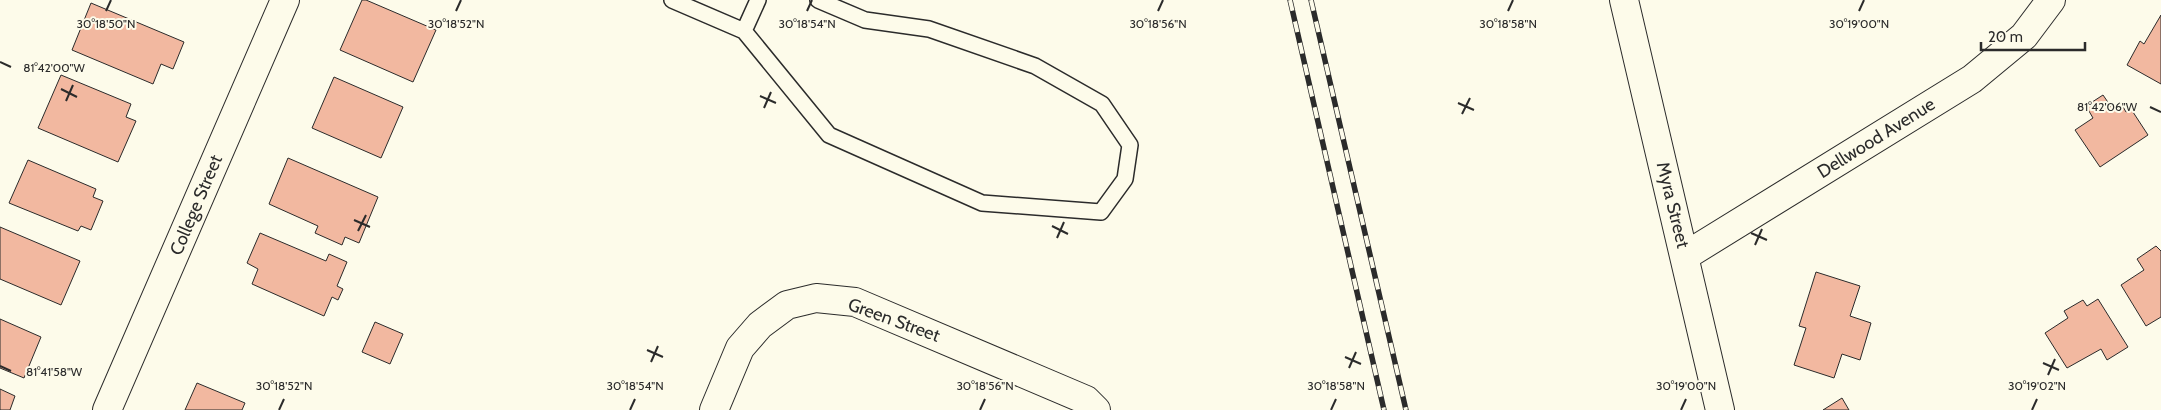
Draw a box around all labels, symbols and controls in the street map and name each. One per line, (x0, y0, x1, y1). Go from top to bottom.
text: 30°18'50"N (77, 16, 135, 31)
text: 30°18'52"N (428, 16, 484, 31)
text: 30°18'54"N (778, 16, 836, 31)
text: 30°18'56"N (1129, 16, 1187, 31)
text: 30°18'58"N (1479, 16, 1537, 31)
text: 30°19'00"N (1829, 16, 1889, 31)
scale bar (1981, 20, 2085, 52)
text: 20 m (1988, 28, 2023, 46)
text: 81°42'00"W (23, 60, 85, 75)
street label: Dellwood Avenue (1813, 93, 1939, 183)
text: 81°42'06"W (2077, 99, 2138, 114)
street label: College Street (165, 152, 227, 258)
street label: Myra Street (1652, 160, 1694, 250)
street label: Green Street (845, 293, 943, 347)
text: 81°41'58"W (26, 364, 83, 379)
text: 30°18'52"N (256, 378, 312, 393)
text: 30°18'54"N (606, 378, 664, 393)
text: 30°18'56"N (956, 378, 1014, 393)
text: 30°18'58"N (1307, 378, 1365, 393)
text: 30°19'00"N (1656, 378, 1716, 393)
text: 30°19'02"N (2008, 378, 2066, 393)

